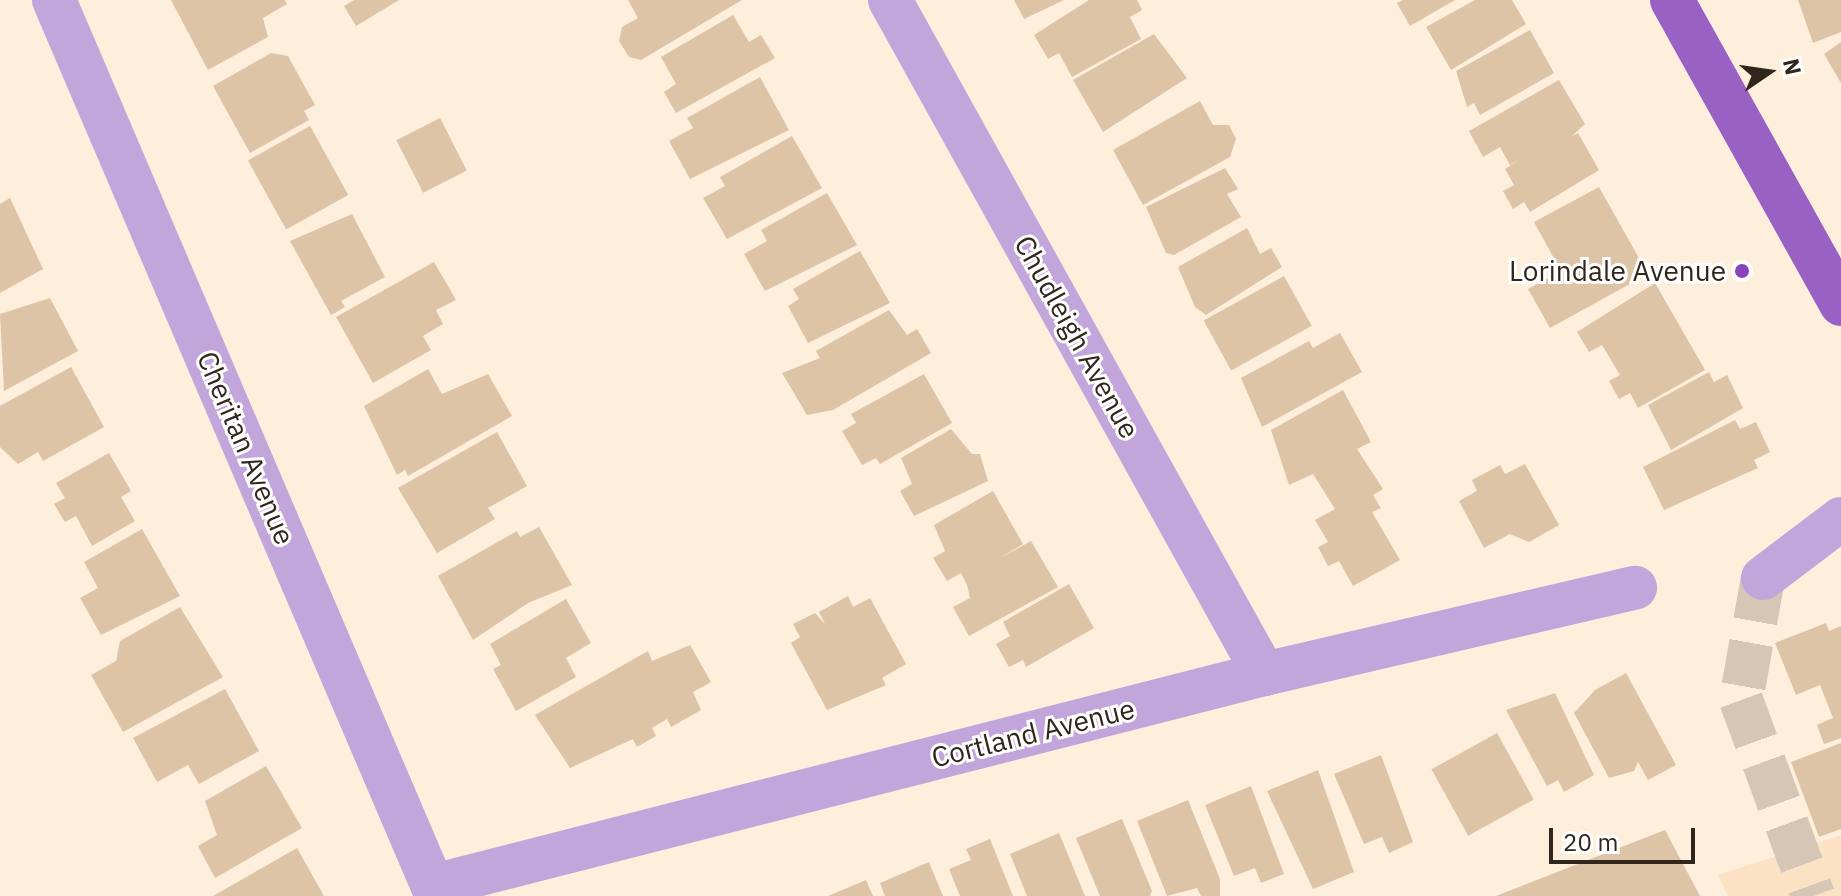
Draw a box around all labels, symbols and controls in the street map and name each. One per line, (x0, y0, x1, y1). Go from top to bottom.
north arrow (1729, 32, 1809, 112)
text: N (1777, 55, 1809, 78)
street label: Chudleigh Avenue (1007, 230, 1147, 444)
place label: Lorindale Avenue (1509, 254, 1726, 288)
marker: Lorindale Avenue (1733, 262, 1751, 280)
street label: Cheritan Avenue (190, 346, 302, 550)
street label: Cortland Avenue (928, 692, 1138, 774)
scale bar (1553, 812, 1699, 862)
text: 20 m (1563, 826, 1618, 858)

